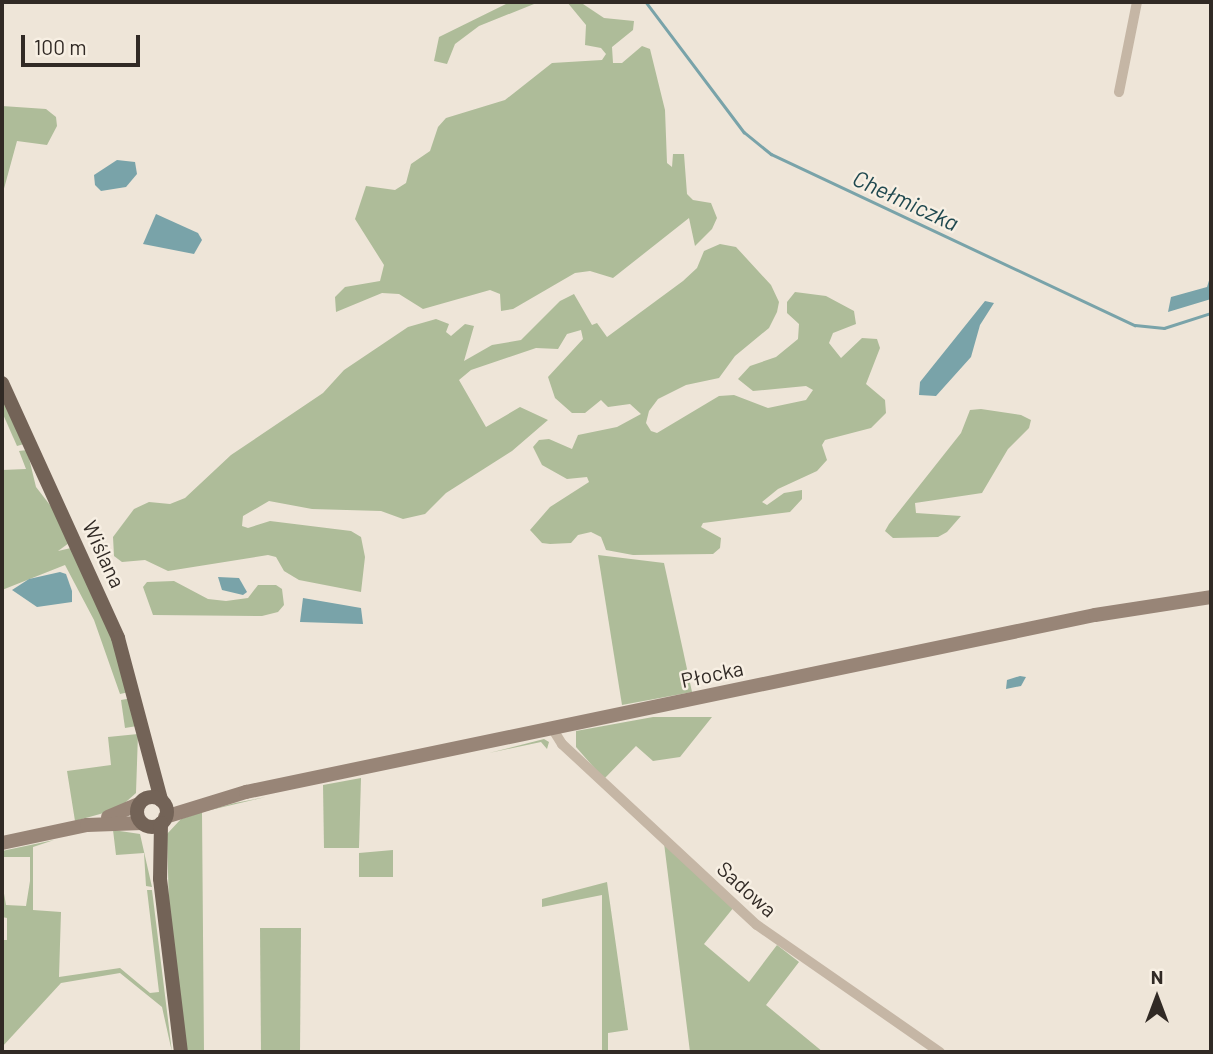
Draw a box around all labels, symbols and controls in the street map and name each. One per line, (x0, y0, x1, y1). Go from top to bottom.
scale bar (24, 21, 144, 65)
text: 100 m (34, 34, 87, 59)
water label: Chełmiczka (849, 163, 963, 237)
street label: Wiślana (77, 516, 131, 592)
street label: Płocka (679, 655, 745, 693)
street label: Sadowa (712, 856, 782, 922)
north arrow (1122, 963, 1192, 1033)
text: N (1151, 965, 1163, 988)

